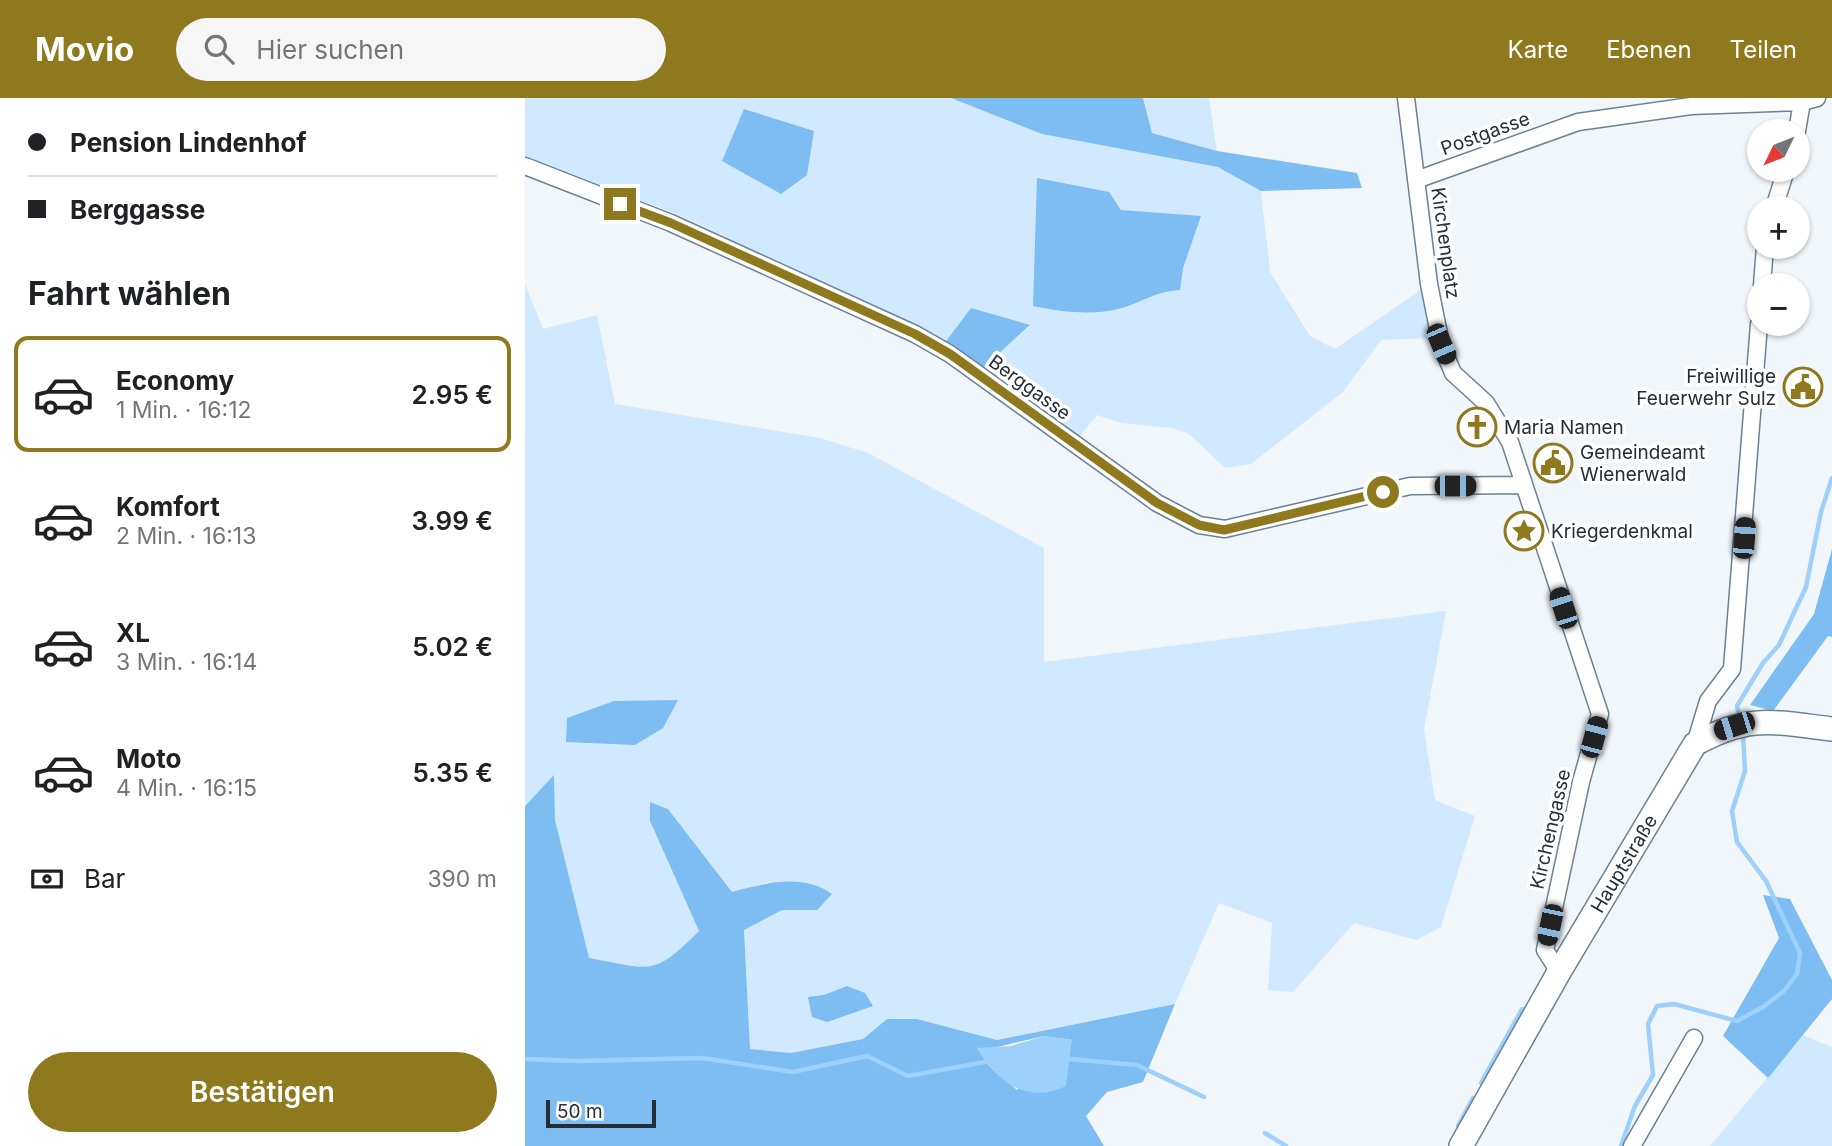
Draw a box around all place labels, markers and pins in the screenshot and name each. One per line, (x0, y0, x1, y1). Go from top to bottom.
place label: Freiwillige Feuerwehr Sulz (1636, 365, 1776, 410)
public building icon: Freiwillige Feuerwehr Sulz (1782, 366, 1824, 408)
church icon: Maria Namen (1456, 406, 1498, 448)
place label: Maria Namen (1504, 416, 1624, 439)
place label: Gemeindeamt Wienerwald (1580, 441, 1705, 486)
public building icon: Gemeindeamt Wienerwald (1532, 442, 1574, 484)
place icon: Kriegerdenkmal (1503, 510, 1545, 552)
place label: Kriegerdenkmal (1551, 520, 1693, 543)

